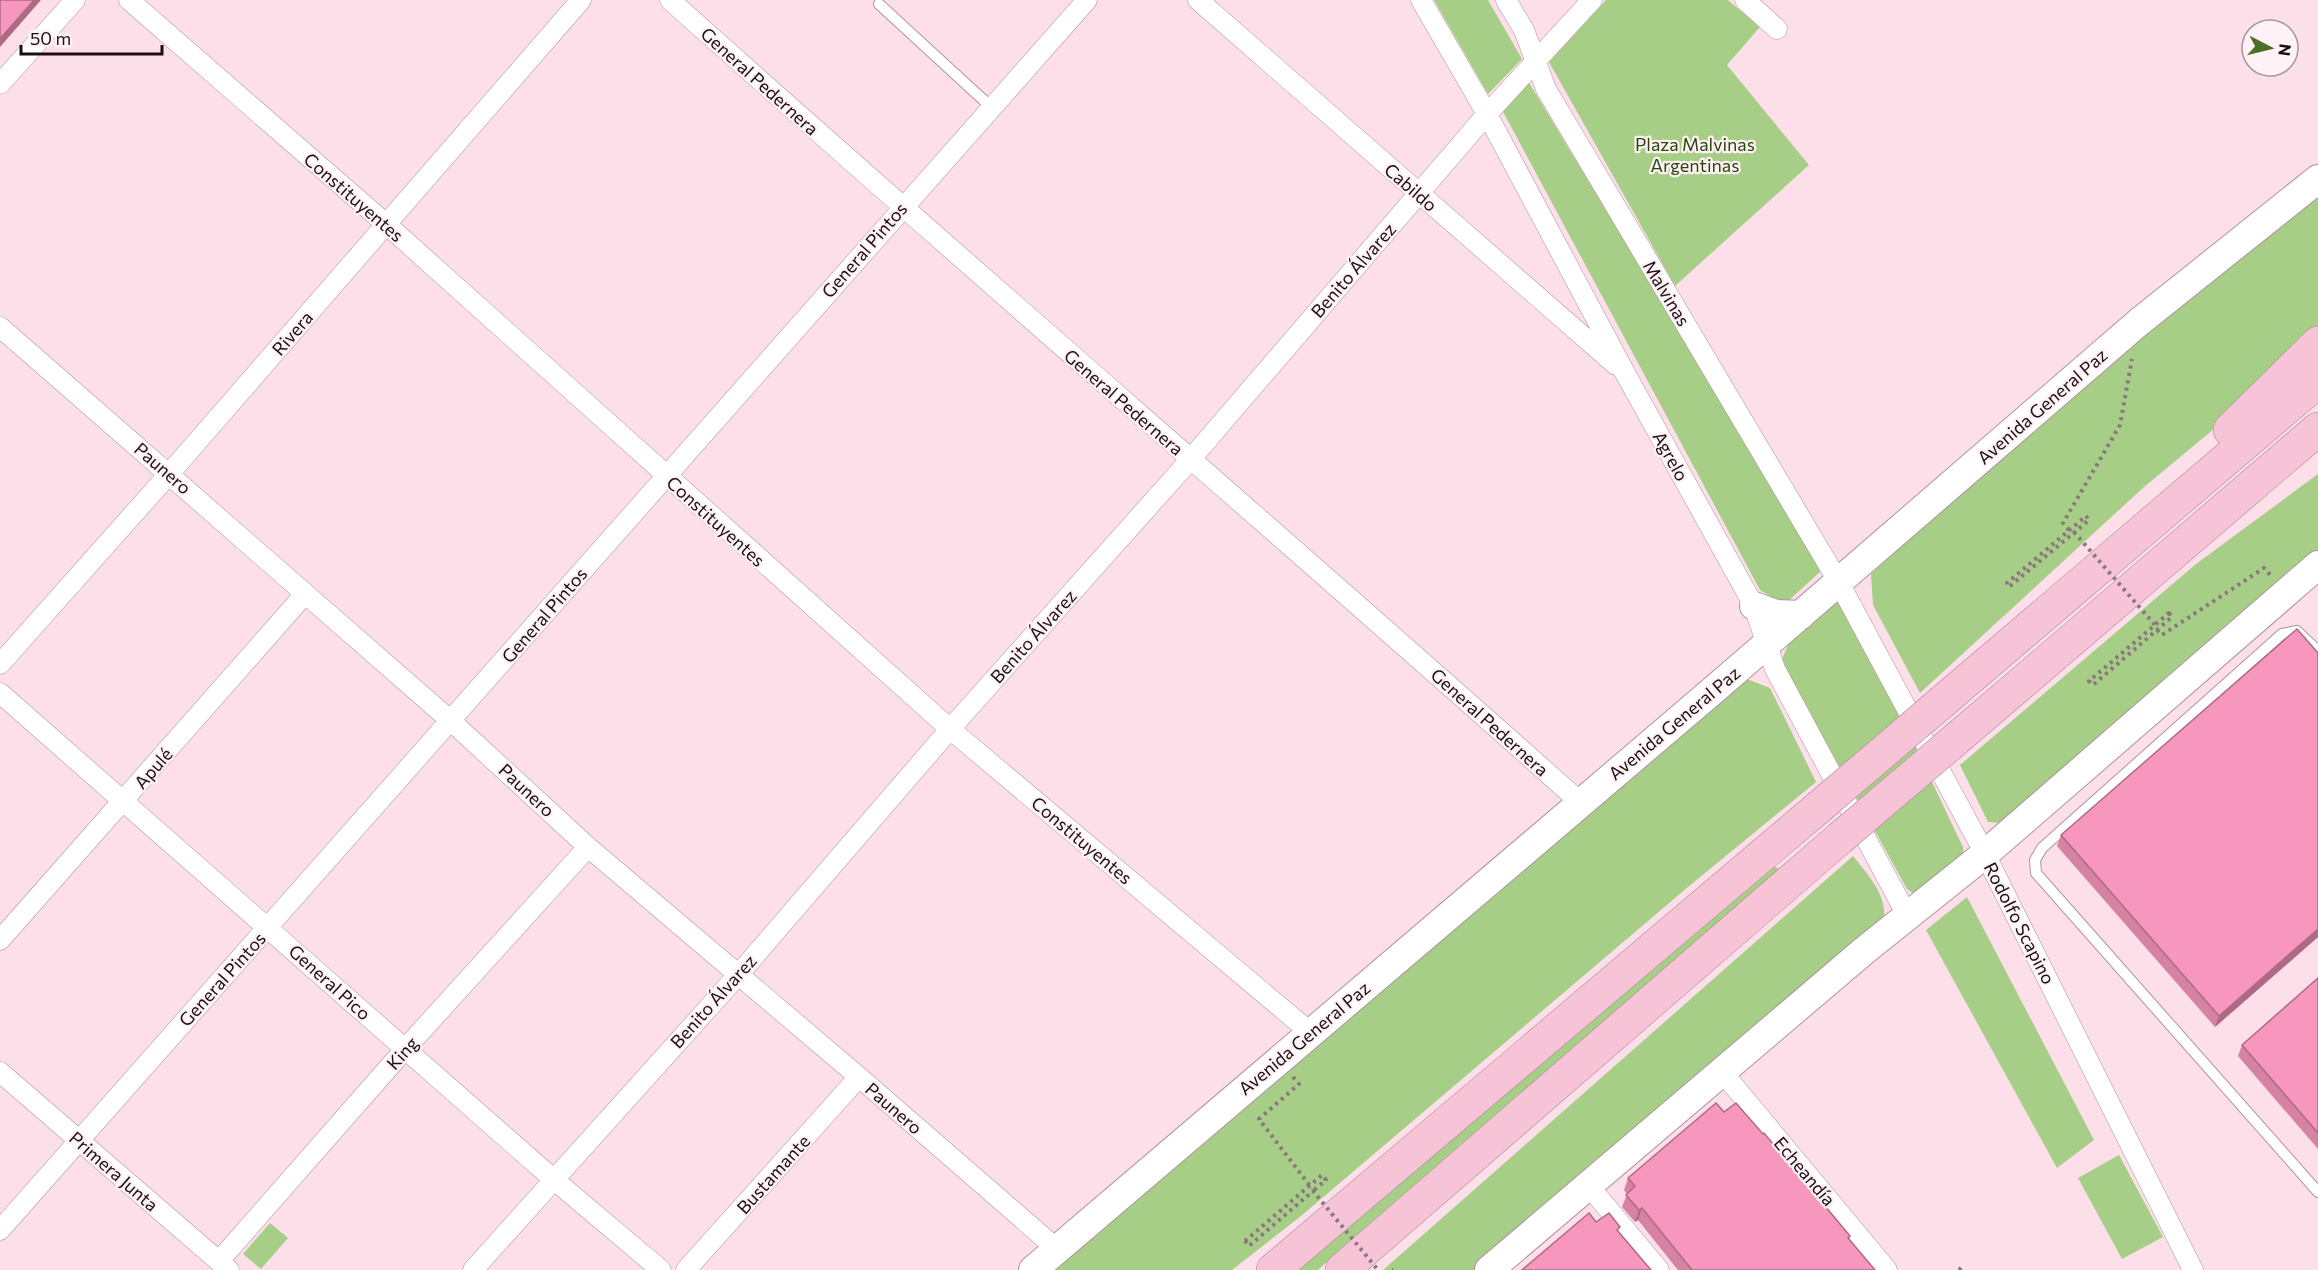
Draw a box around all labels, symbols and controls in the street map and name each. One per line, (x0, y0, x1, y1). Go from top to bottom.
scale bar (21, 18, 162, 56)
north arrow (2240, 18, 2300, 78)
street label: General Pedernera (697, 22, 823, 140)
text: 50 m (30, 27, 71, 49)
text: N (2275, 43, 2296, 57)
park label: Plaza Malvinas Argentinas (1635, 133, 1755, 176)
street label: Constituyentes (300, 148, 408, 246)
street label: Cabildo (1380, 158, 1442, 216)
street label: General Pintos (817, 198, 911, 302)
street label: Benito Álvarez (1306, 218, 1400, 322)
street label: Malvinas (1639, 256, 1695, 330)
street label: Rivera (267, 306, 317, 360)
street label: General Pedernera (1060, 344, 1188, 460)
street label: Avenida General Paz (1973, 344, 2111, 468)
street label: Agrelo (1648, 427, 1694, 485)
street label: Paunero (130, 437, 196, 499)
street label: Constituyentes (662, 471, 770, 571)
street label: General Pintos (497, 563, 591, 667)
street label: Benito Álvarez (985, 585, 1081, 687)
street label: Avenida General Paz (1604, 662, 1744, 784)
street label: General Pedernera (1427, 663, 1553, 781)
street label: Apulé (129, 743, 177, 793)
street label: Paunero (495, 759, 559, 821)
street label: Constituyentes (1027, 791, 1137, 889)
street label: Rodolfo Scapino (1980, 858, 2060, 988)
street label: General Pintos (174, 927, 270, 1031)
street label: General Pico (285, 940, 375, 1024)
street label: Benito Álvarez (665, 950, 761, 1052)
street label: Avenida General Paz (1234, 977, 1374, 1099)
street label: King (382, 1032, 423, 1074)
street label: Paunero (861, 1077, 927, 1139)
street label: Primera Junta (65, 1126, 163, 1216)
street label: Bustamante (732, 1130, 814, 1218)
street label: Echeandía (1770, 1132, 1840, 1210)

